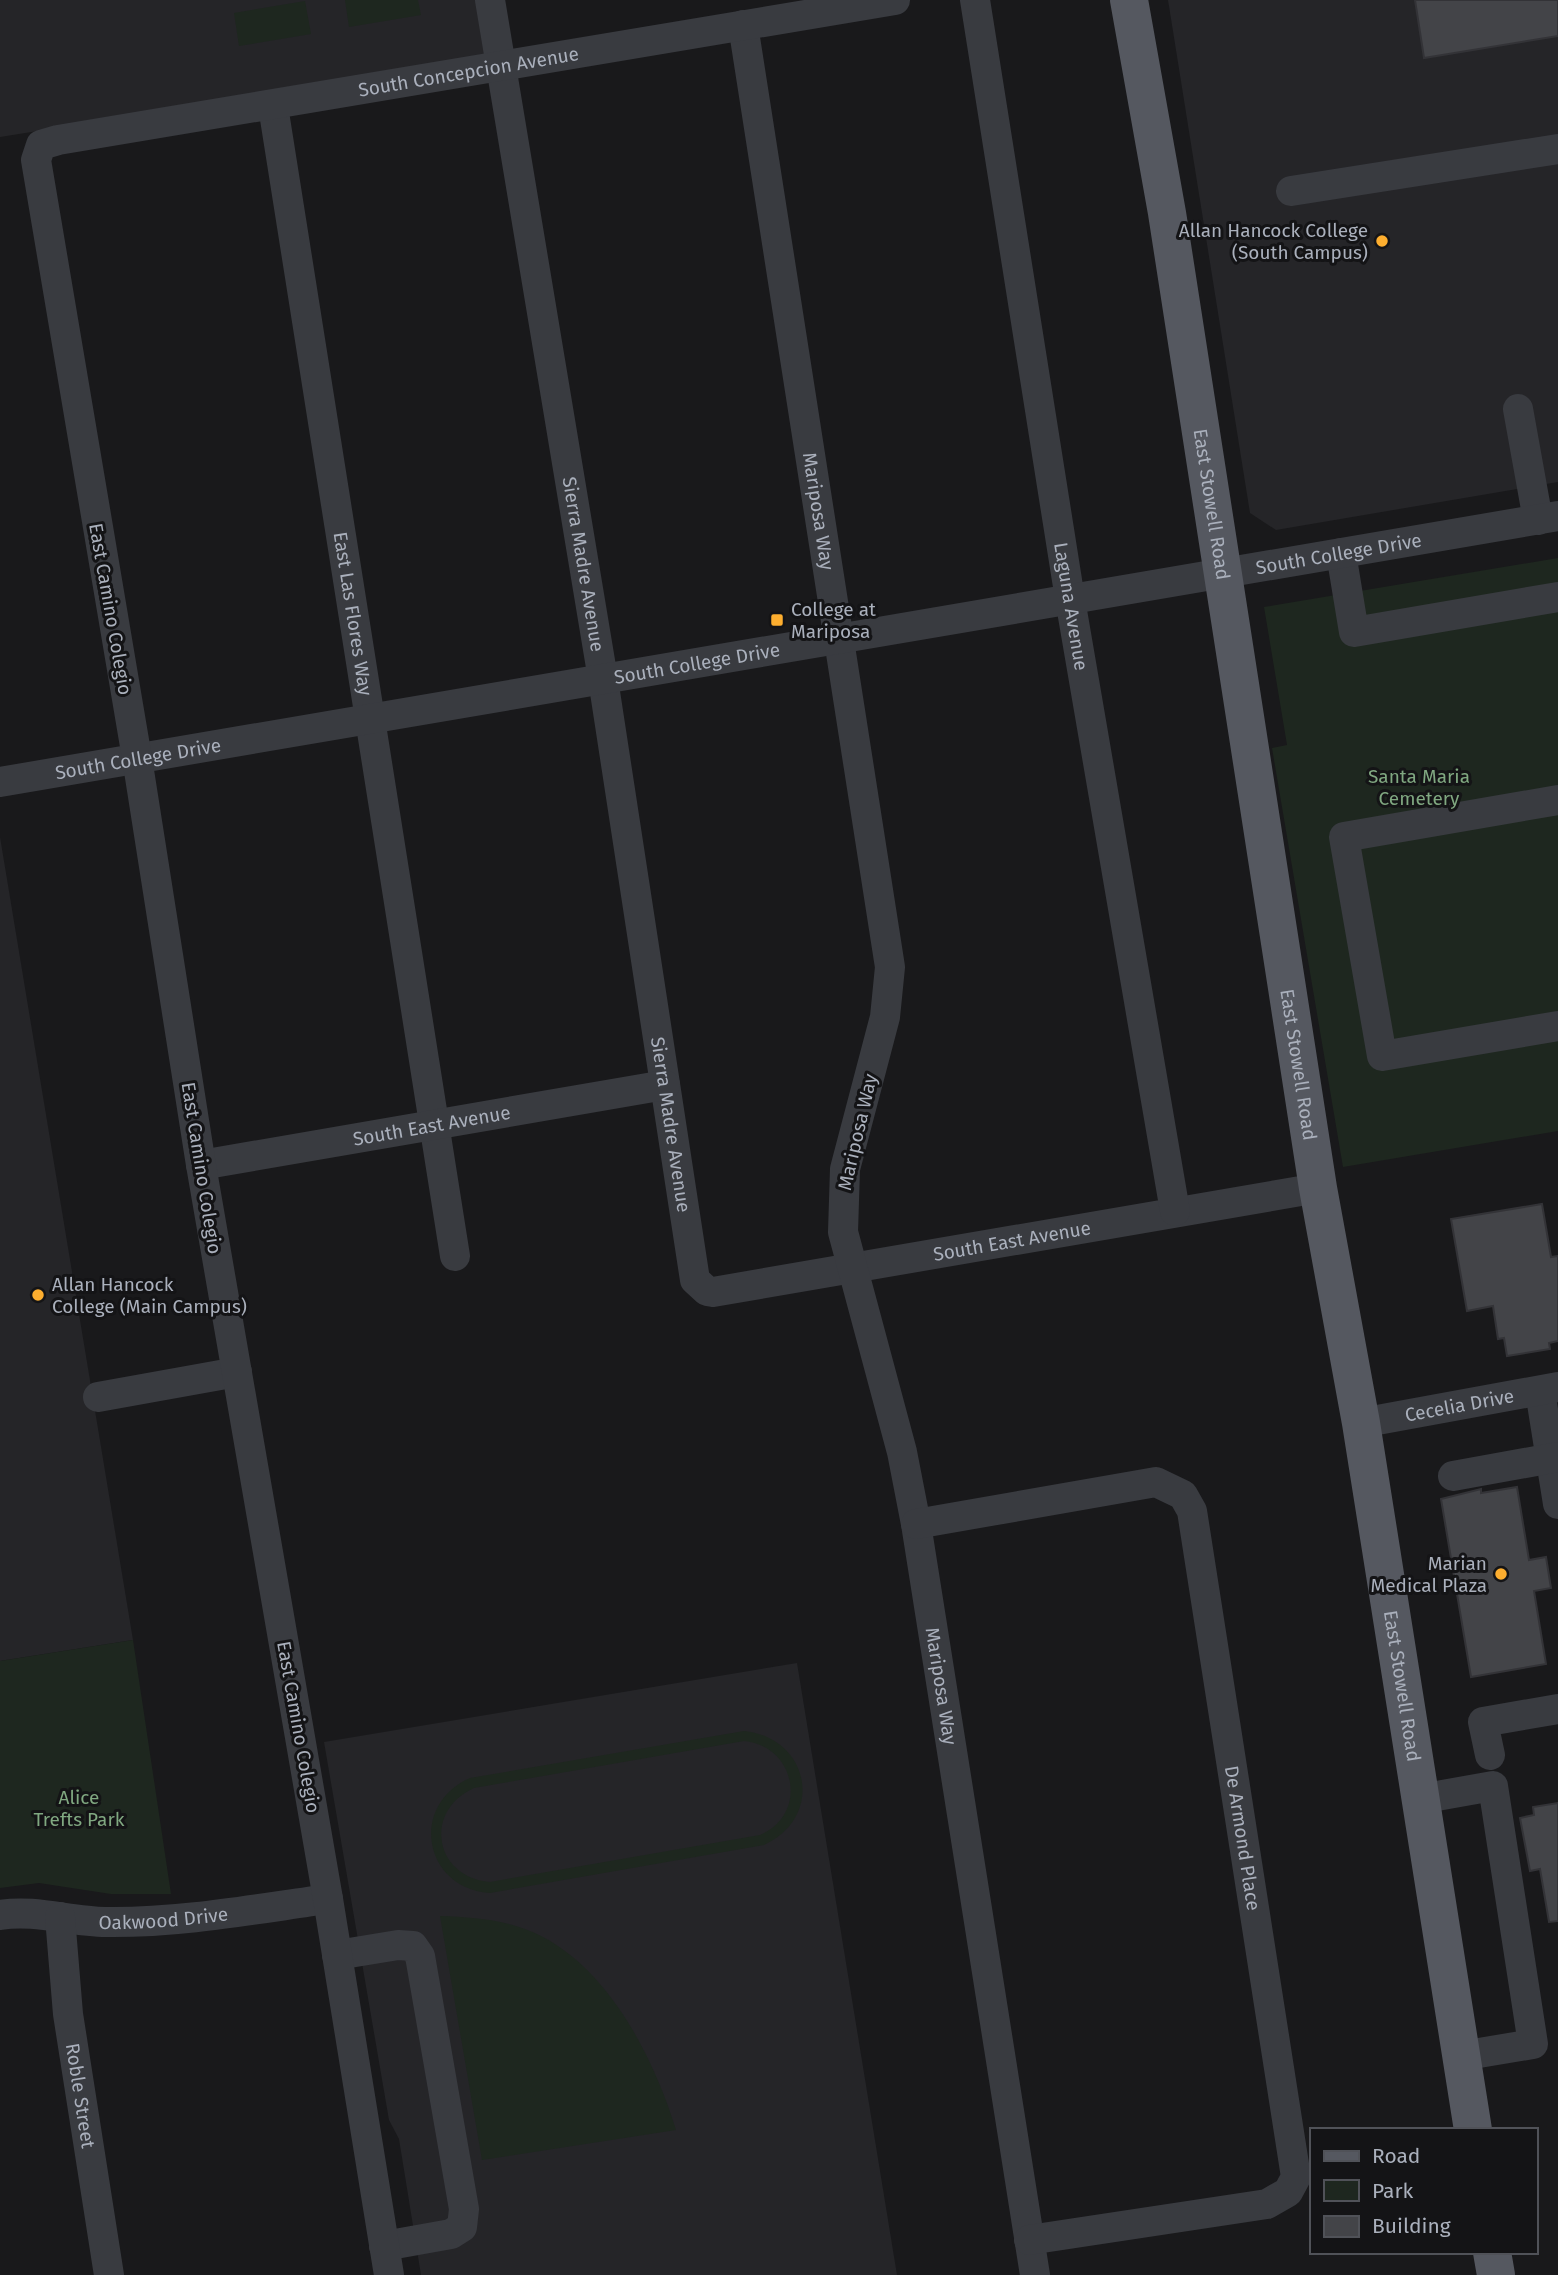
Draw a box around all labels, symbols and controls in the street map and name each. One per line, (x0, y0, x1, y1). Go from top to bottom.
street label: South Concepcion Avenue (357, 42, 581, 102)
place label: Allan Hancock College (South Campus) (1179, 219, 1368, 264)
marker: Allan Hancock College (South Campus) (1374, 233, 1390, 249)
street label: East Stowell Road (1189, 427, 1235, 582)
street label: Mariposa Way (798, 451, 839, 572)
street label: Sierra Madre Avenue (558, 475, 609, 654)
street label: East Camino Colegio (84, 521, 137, 697)
street label: South College Drive (1254, 528, 1423, 579)
street label: East Las Flores Way (329, 530, 377, 698)
street label: Laguna Avenue (1049, 541, 1093, 672)
place label: College at Mariposa (791, 598, 876, 643)
marker: College at Mariposa (769, 612, 785, 628)
street label: South College Drive (612, 638, 782, 689)
street label: South College Drive (53, 733, 223, 784)
park label: Santa Maria Cemetery (1368, 765, 1470, 810)
street label: East Stowell Road (1275, 987, 1321, 1142)
street label: Sierra Madre Avenue (646, 1035, 695, 1214)
street label: Mariposa Way (833, 1071, 882, 1193)
street label: East Camino Colegio (177, 1080, 226, 1256)
street label: South East Avenue (351, 1101, 512, 1151)
street label: South East Avenue (931, 1216, 1093, 1266)
place label: Allan Hancock College (Main Campus) (52, 1273, 247, 1318)
marker: Allan Hancock College (Main Campus) (30, 1287, 46, 1303)
street label: Cecelia Drive (1403, 1384, 1516, 1427)
place label: Marian Medical Plaza (1370, 1552, 1487, 1597)
marker: Marian Medical Plaza (1493, 1566, 1509, 1582)
street label: East Stowell Road (1379, 1609, 1425, 1763)
street label: Mariposa Way (921, 1626, 962, 1747)
street label: East Camino Colegio (272, 1639, 325, 1815)
street label: De Armond Place (1220, 1764, 1265, 1912)
park label: Alice Trefts Park (34, 1786, 125, 1831)
street label: Oakwood Drive (98, 1902, 229, 1934)
street label: Roble Street (61, 2042, 100, 2150)
legend (1310, 2128, 1537, 2254)
text: Road (1372, 2143, 1420, 2169)
text: Park (1372, 2178, 1414, 2204)
text: Building (1372, 2213, 1451, 2239)

